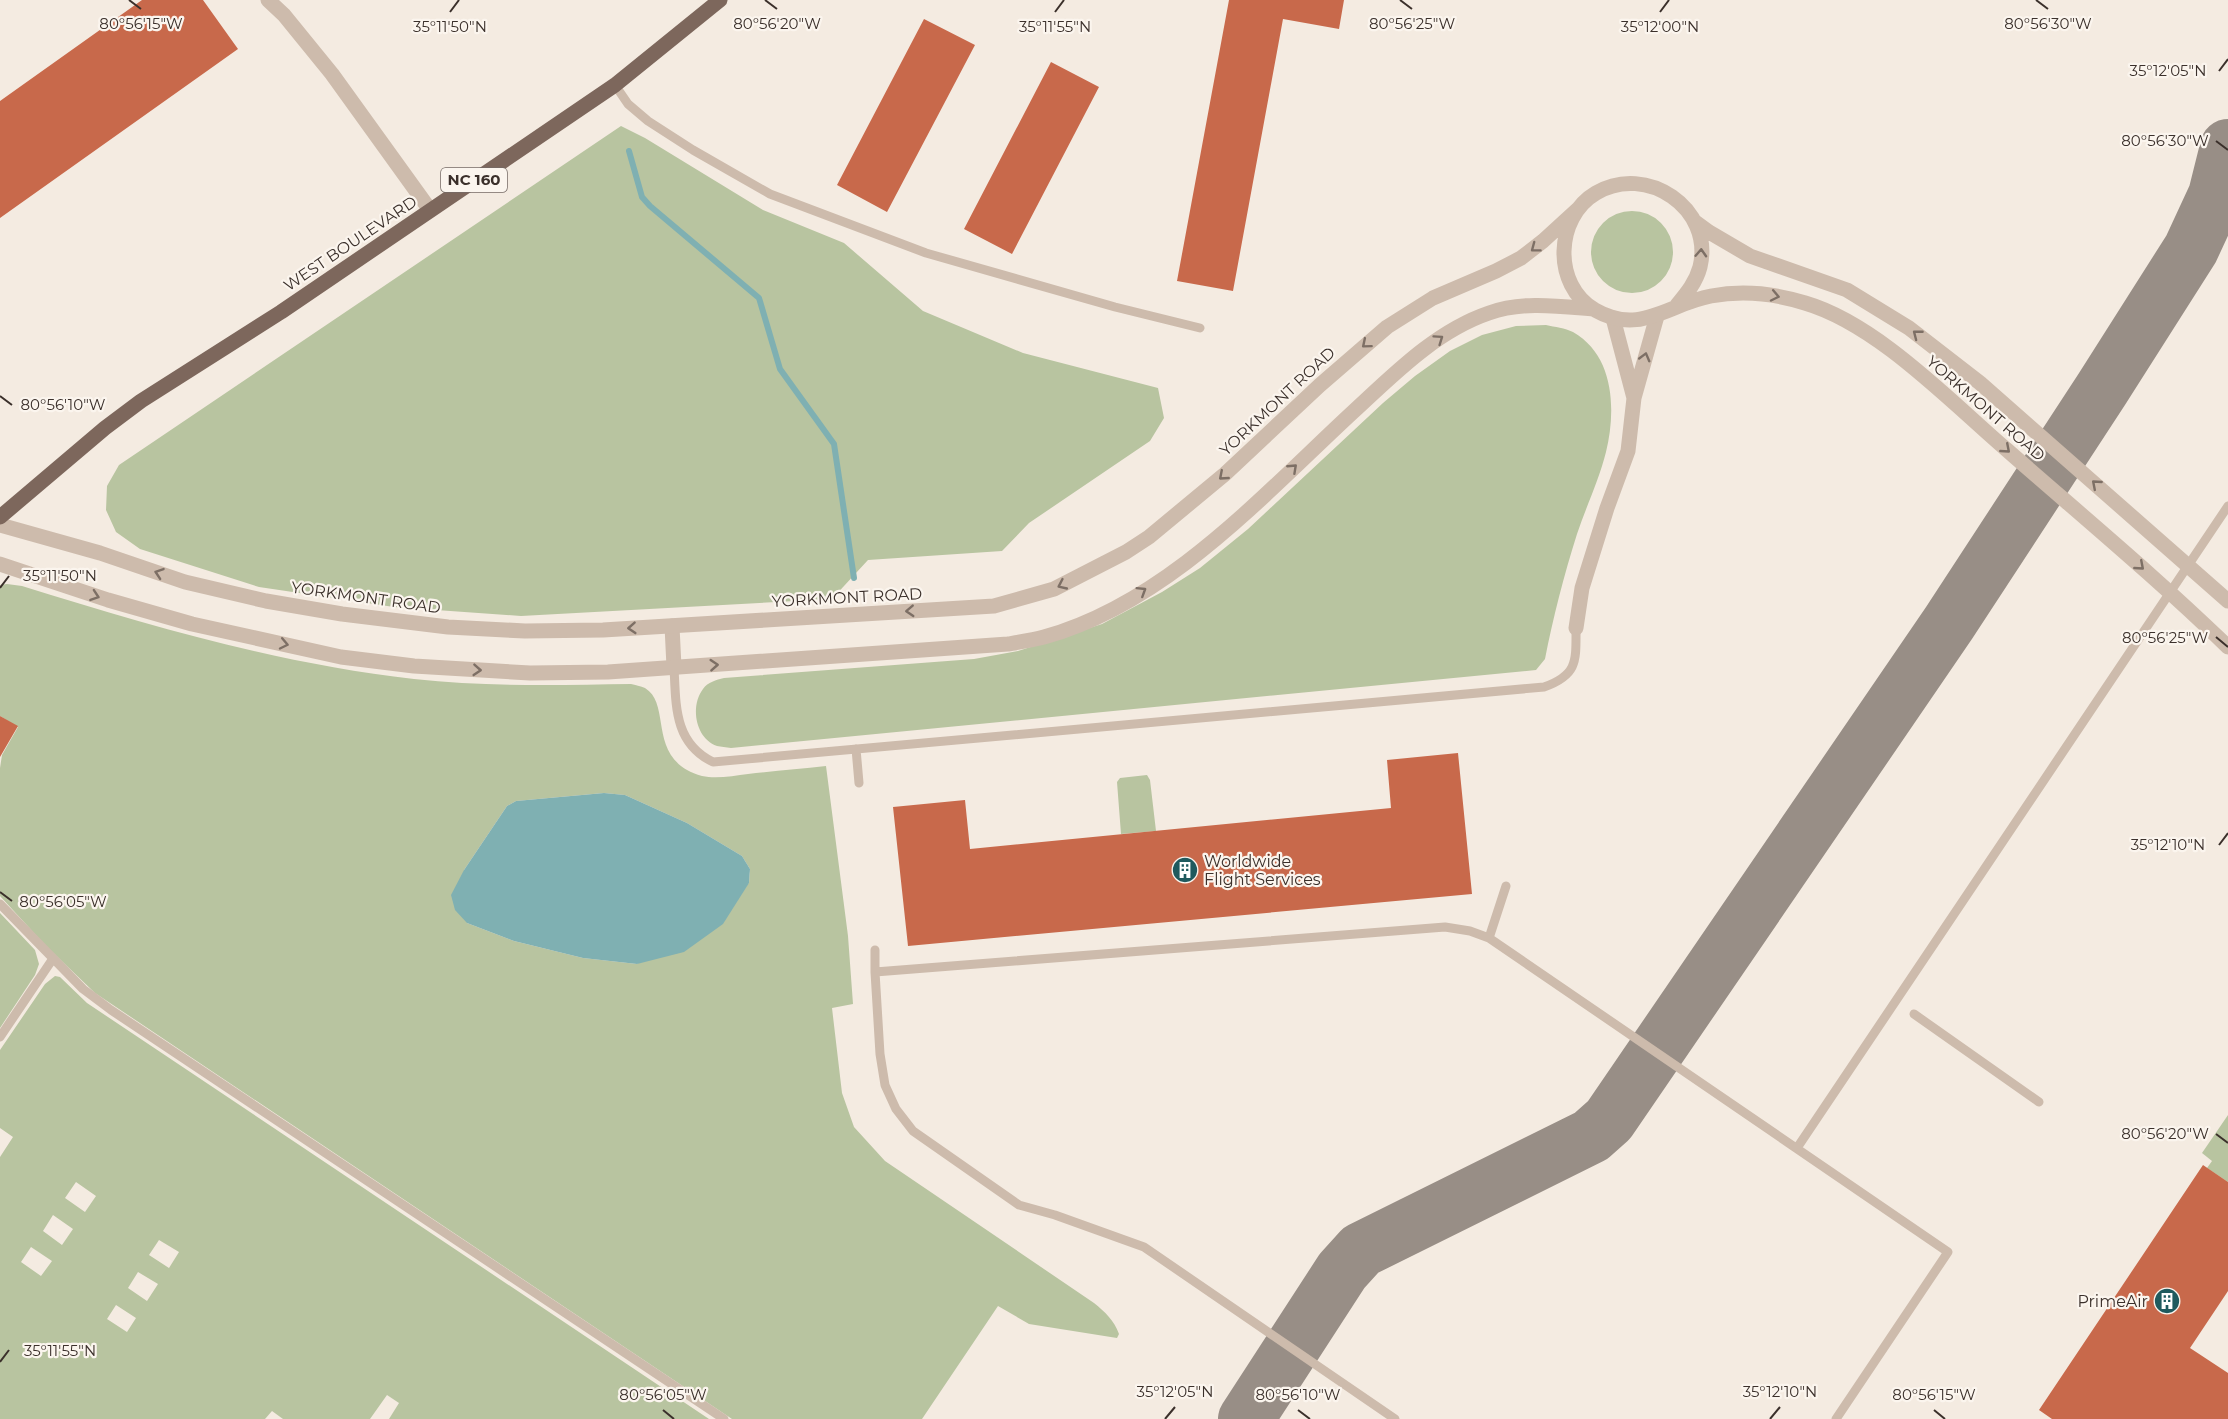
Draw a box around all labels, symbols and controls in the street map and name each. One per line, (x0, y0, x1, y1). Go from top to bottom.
text: 80°56'15"W (99, 14, 183, 33)
text: 80°56'20"W (733, 14, 821, 33)
text: 80°56'25"W (1369, 14, 1455, 33)
text: 80°56'30"W (2004, 14, 2092, 33)
text: 35°11'50"N (413, 17, 487, 36)
text: 35°11'55"N (1019, 17, 1091, 36)
text: 35°12'00"N (1621, 17, 1699, 36)
text: 35°12'05"N (2130, 61, 2206, 80)
text: 80°56'30"W (2121, 131, 2209, 150)
road number: NC 160 (441, 168, 507, 192)
street label: WEST BOULEVARD (280, 192, 420, 295)
one-way arrow (1530, 241, 1541, 252)
one-way arrow (1694, 249, 1707, 258)
one-way arrow (1770, 289, 1780, 302)
one-way arrow (1913, 330, 1924, 341)
one-way arrow (1432, 335, 1443, 346)
one-way arrow (1362, 337, 1373, 348)
street label: YORKMONT ROAD (1216, 343, 1339, 460)
one-way arrow (1638, 352, 1650, 363)
street label: YORKMONT ROAD (1923, 352, 2049, 465)
text: 80°56'10"W (21, 395, 106, 414)
one-way arrow (1999, 442, 2010, 453)
one-way arrow (1286, 464, 1296, 475)
one-way arrow (1219, 469, 1230, 480)
one-way arrow (2092, 480, 2103, 491)
one-way arrow (2133, 559, 2144, 570)
text: 35°11'50"N (23, 566, 97, 585)
one-way arrow (154, 568, 165, 580)
one-way arrow (1058, 577, 1069, 589)
street label: YORKMONT ROAD (290, 578, 442, 617)
street label: YORKMONT ROAD (771, 584, 923, 611)
one-way arrow (1136, 587, 1146, 599)
one-way arrow (89, 588, 100, 601)
one-way arrow (906, 604, 915, 617)
one-way arrow (627, 622, 636, 635)
text: 80°56'25"W (2122, 628, 2208, 647)
one-way arrow (279, 637, 289, 650)
one-way arrow (709, 658, 718, 671)
one-way arrow (472, 663, 481, 676)
text: 35°12'10"N (2131, 835, 2205, 854)
place label: Worldwide Flight Services (1204, 852, 1321, 889)
building icon: Worldwide Flight Services (1170, 855, 1200, 885)
text: 80°56'05"W (19, 892, 107, 911)
text: 80°56'20"W (2121, 1124, 2209, 1143)
building icon: PrimeAir (2152, 1286, 2182, 1316)
place label: PrimeAir (2077, 1292, 2148, 1311)
text: 35°11'55"N (24, 1341, 96, 1360)
text: 35°12'05"N (1137, 1382, 1213, 1401)
text: 35°12'10"N (1743, 1382, 1817, 1401)
text: 80°56'05"W (619, 1385, 707, 1404)
text: 80°56'10"W (1256, 1385, 1341, 1404)
text: 80°56'15"W (1892, 1385, 1976, 1404)

